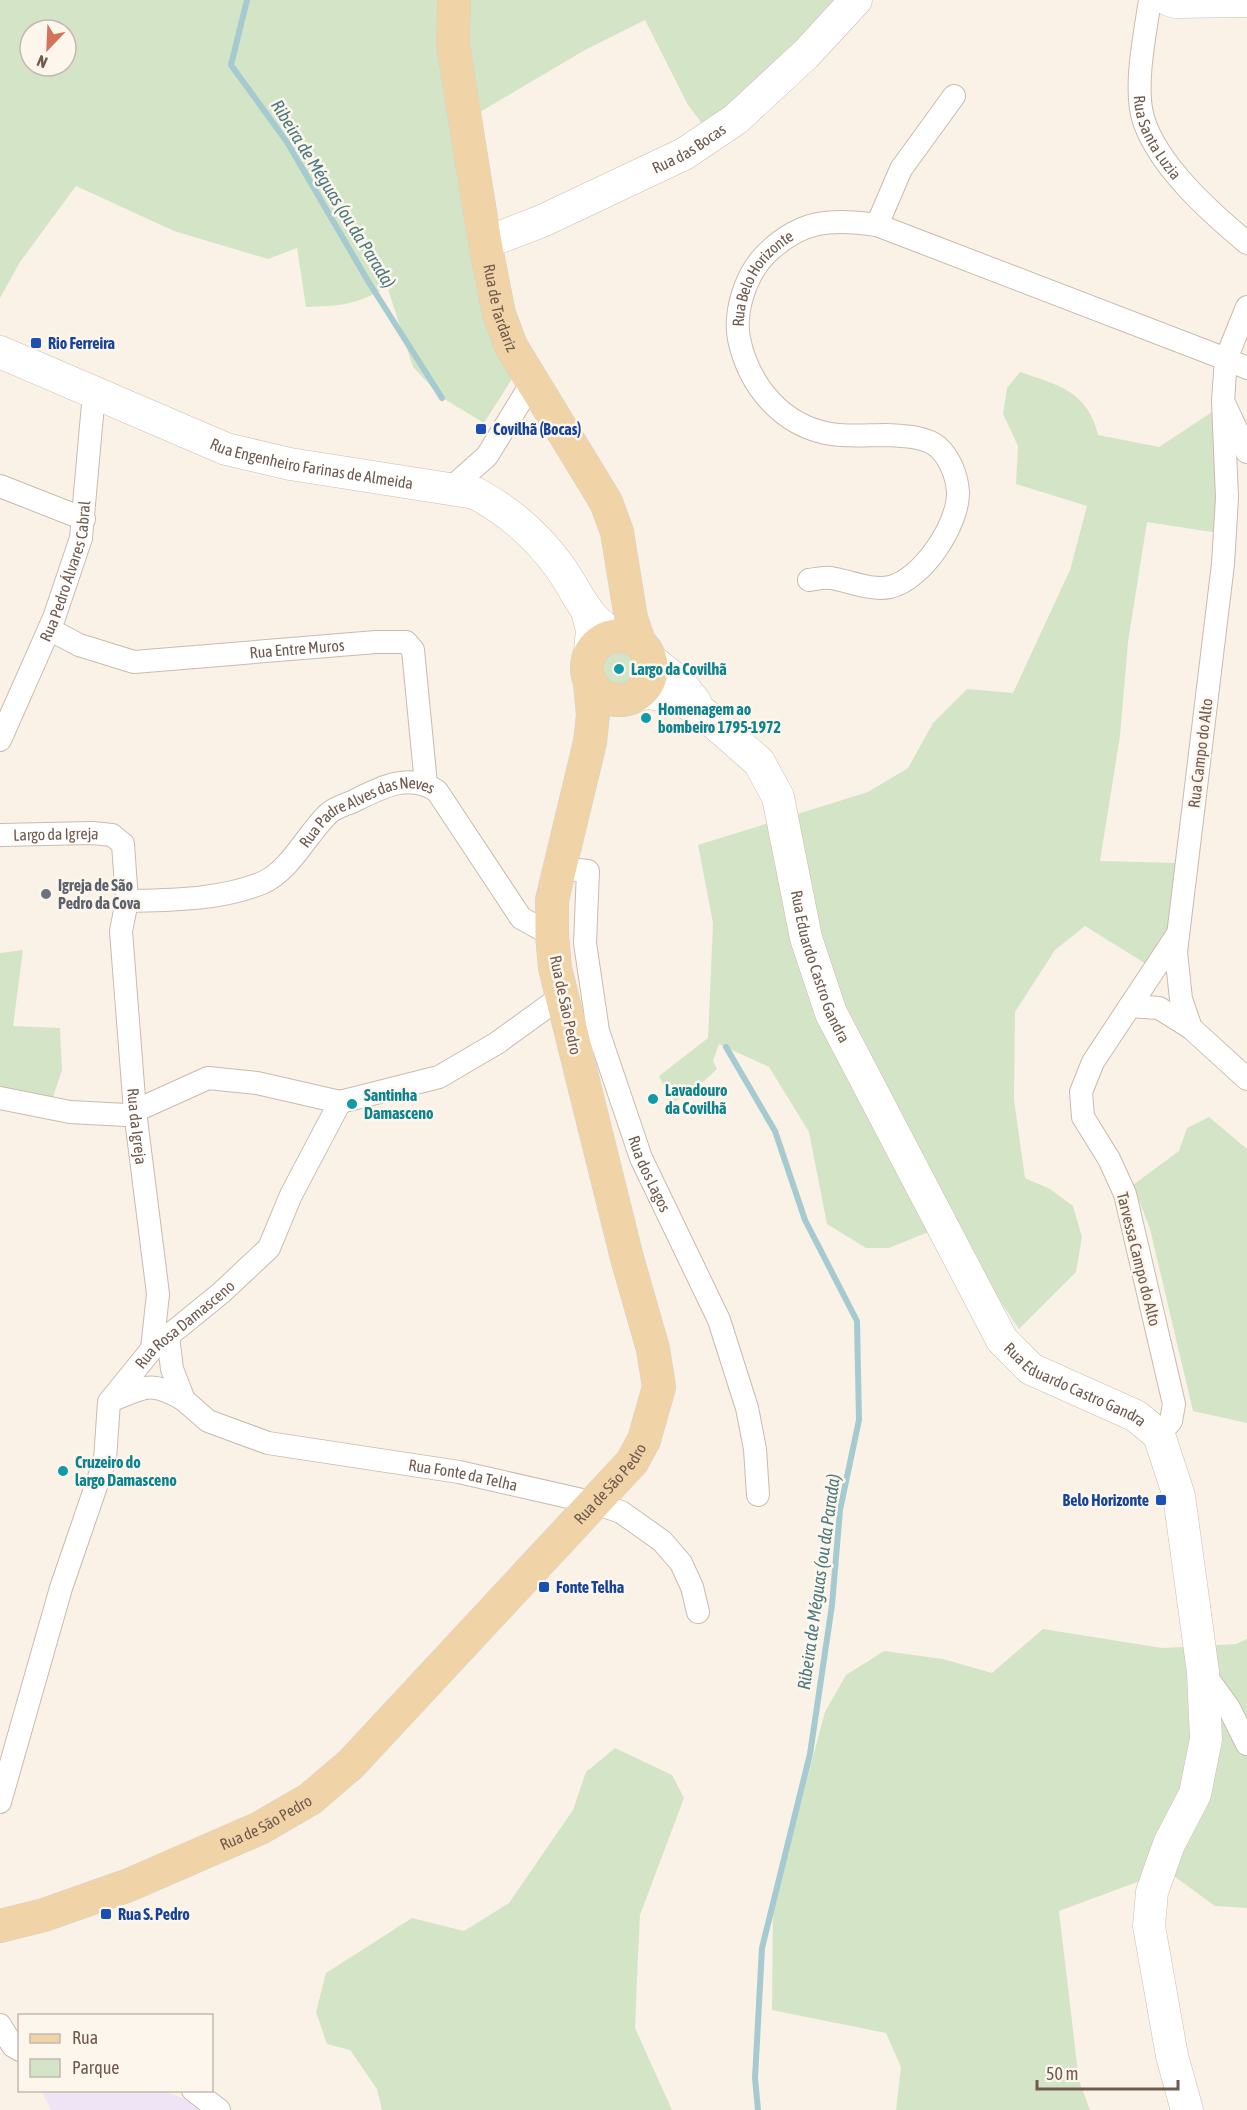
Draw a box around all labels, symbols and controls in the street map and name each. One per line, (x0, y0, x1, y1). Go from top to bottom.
north arrow (18, 18, 78, 78)
text: N (34, 52, 50, 72)
street label: Rua Santa Luzia (1131, 95, 1185, 183)
water label: Ribeira de Méguas (ou da Parada) (267, 96, 400, 292)
street label: Rua das Bocas (649, 119, 729, 177)
street label: Rua Belo Horizonte (729, 226, 796, 327)
street label: Rua de Tardariz (480, 262, 521, 355)
place label: Rio Ferreira (48, 334, 115, 352)
marker: Rio Ferreira (29, 336, 43, 350)
place label: Covilhã (Bocas) (493, 420, 581, 438)
marker: Covilhã (Bocas) (474, 422, 488, 436)
street label: Rua Engenheiro Farinas de Almeida (208, 434, 415, 492)
street label: Rua Pedro Álvares Cabral (36, 499, 93, 644)
street label: Rua Entre Muros (249, 636, 345, 661)
place label: Largo da Covilhã (631, 660, 727, 678)
marker: Largo da Covilhã (612, 662, 626, 676)
street label: Rua Campo do Alto (1184, 697, 1217, 809)
place label: Homenagem ao bombeiro 1795-1972 (658, 700, 781, 736)
marker: Homenagem ao bombeiro 1795-1972 (639, 711, 653, 725)
street label: Rua Padre Alves das Neves (295, 773, 438, 851)
street label: Largo da Igreja (13, 824, 100, 844)
place label: Igreja de São Pedro da Cova (58, 876, 141, 912)
marker: Igreja de São Pedro da Cova (39, 887, 53, 901)
street label: Rua Eduardo Castro Gandra (788, 888, 854, 1045)
street label: Rua de São Pedro (547, 954, 585, 1056)
place label: Lavadouro da Covilhã (665, 1081, 728, 1117)
place label: Santinha Damasceno (364, 1086, 434, 1122)
street label: Rua da Igreja (124, 1087, 151, 1165)
marker: Lavadouro da Covilhã (646, 1092, 660, 1106)
marker: Santinha Damasceno (345, 1097, 359, 1111)
street label: Rua dos Lagos (625, 1133, 675, 1215)
street label: Tarvessa Campo do Alto (1113, 1190, 1164, 1328)
street label: Rua Rosa Damasceno (131, 1276, 238, 1372)
street label: Rua Eduardo Castro Gandra (1001, 1339, 1150, 1430)
street label: Rua de São Pedro (570, 1440, 649, 1528)
place label: Cruzeiro do largo Damasceno (75, 1453, 177, 1489)
street label: Rua Fonte da Telha (407, 1455, 519, 1494)
marker: Cruzeiro do largo Damasceno (56, 1464, 70, 1478)
water label: Ribeira de Méguas (ou da Parada) (793, 1473, 844, 1691)
place label: Belo Horizonte (1063, 1491, 1149, 1509)
marker: Belo Horizonte (1154, 1493, 1168, 1507)
place label: Fonte Telha (556, 1578, 624, 1596)
marker: Fonte Telha (537, 1580, 551, 1594)
street label: Rua de São Pedro (217, 1791, 315, 1853)
place label: Rua S. Pedro (118, 1905, 190, 1923)
marker: Rua S. Pedro (99, 1907, 113, 1921)
legend (18, 2014, 213, 2092)
text: Rua (72, 2027, 98, 2048)
scale bar (1037, 2053, 1178, 2091)
text: Parque (72, 2057, 120, 2078)
text: 50 m (1046, 2063, 1078, 2084)

